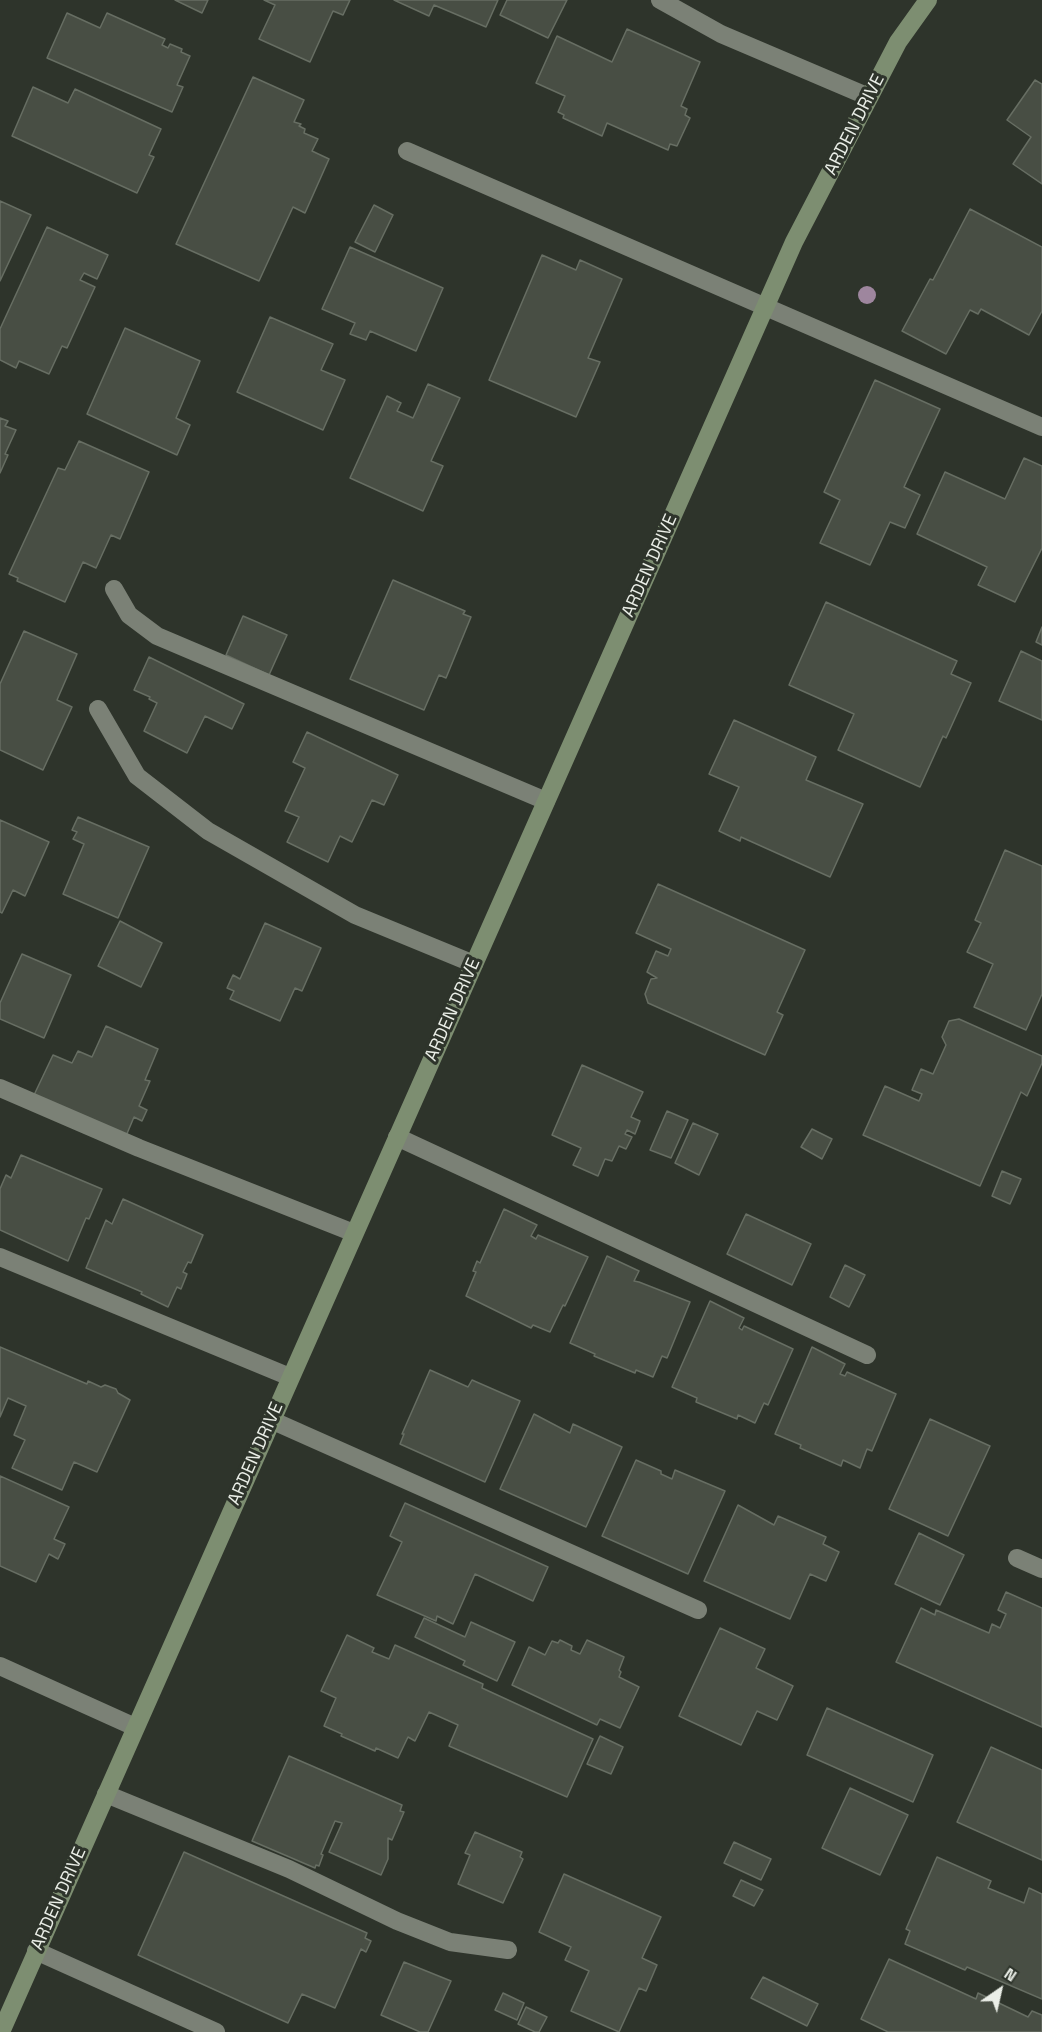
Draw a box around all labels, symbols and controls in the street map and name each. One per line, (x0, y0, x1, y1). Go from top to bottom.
street label: ARDEN DRIVE (820, 71, 890, 179)
street label: ARDEN DRIVE (618, 511, 682, 621)
street label: ARDEN DRIVE (421, 955, 485, 1065)
street label: ARDEN DRIVE (224, 1399, 288, 1509)
street label: ARDEN DRIVE (27, 1844, 91, 1954)
north arrow (970, 1960, 1030, 2020)
text: N (1000, 1963, 1021, 1986)

